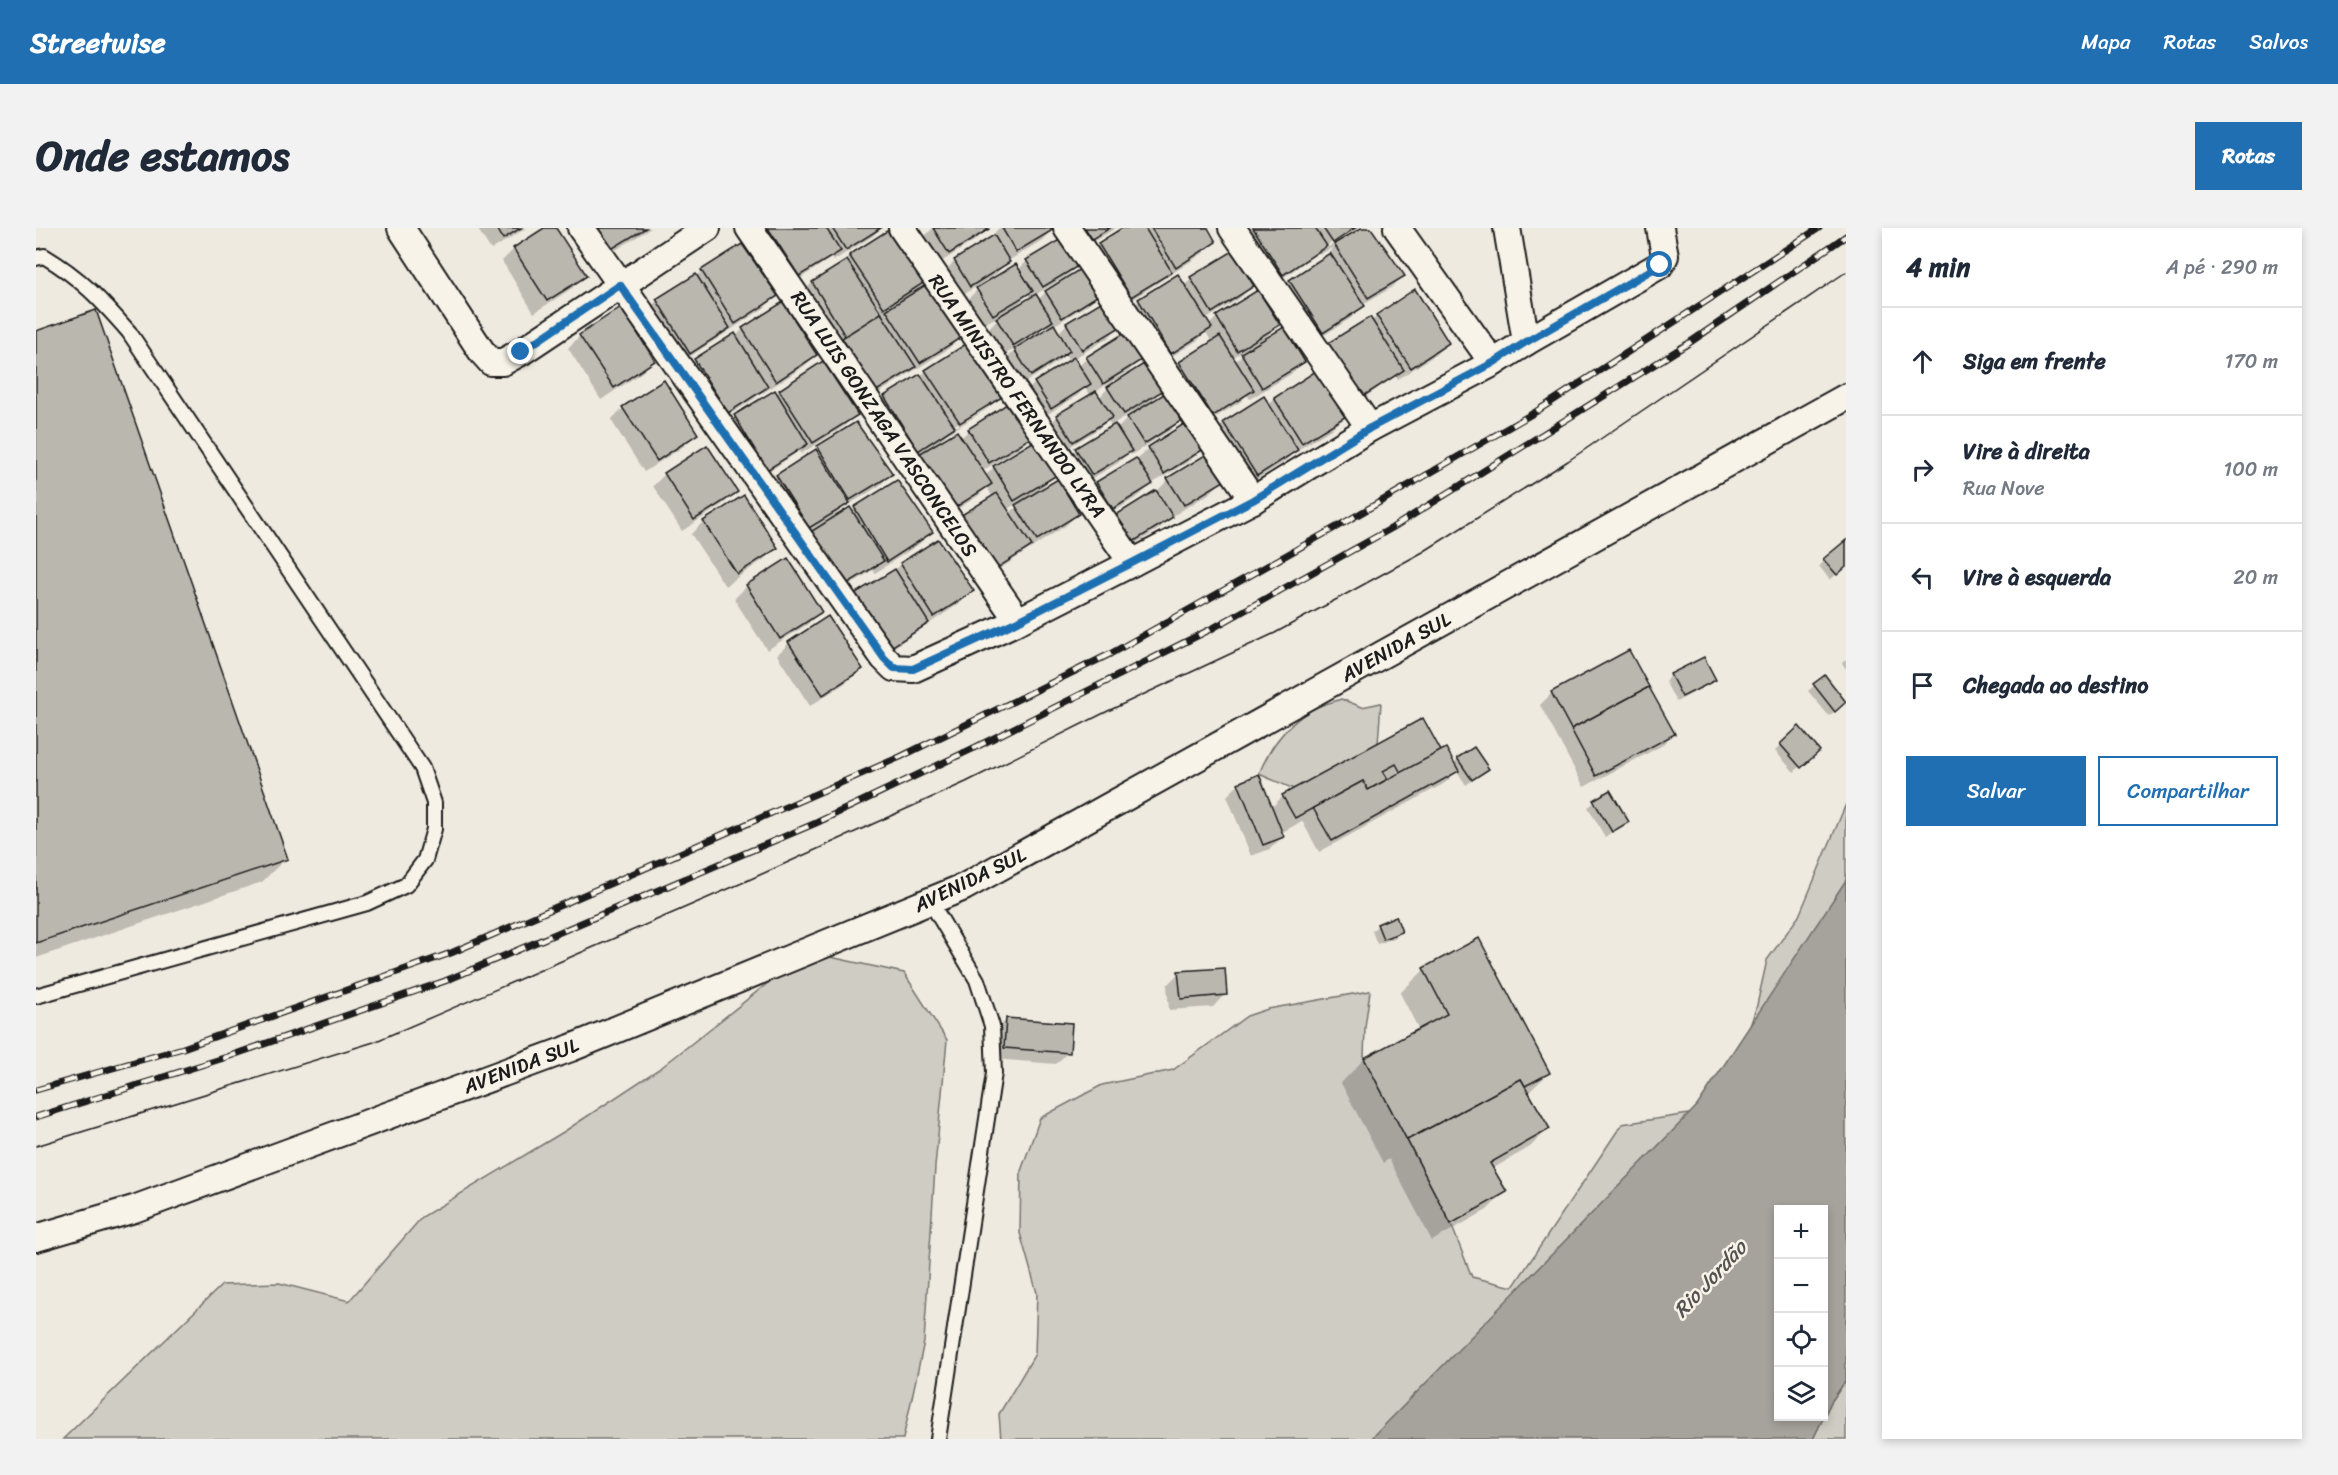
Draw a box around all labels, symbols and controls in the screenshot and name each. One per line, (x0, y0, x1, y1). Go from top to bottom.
text: Streetwise (30, 18, 166, 67)
text: Mapa (2081, 23, 2130, 61)
text: Rotas (2163, 23, 2216, 61)
text: Salvos (2249, 23, 2308, 61)
text: Onde estamos (36, 119, 290, 193)
button: Rotas (2195, 122, 2302, 190)
text: 4 min (1906, 244, 1970, 290)
text: A pé · 290 m (2166, 250, 2278, 285)
route start (1646, 251, 1672, 277)
street label: RUA MINISTRO FERNANDO LYRA (919, 266, 1115, 526)
street label: RUA LUIS GONZAGA VASCONCELOS (781, 283, 987, 565)
route end (507, 338, 533, 364)
text: Siga em frente (1963, 342, 2106, 381)
text: 170 m (2225, 344, 2278, 379)
icon: ahead (1906, 345, 1939, 378)
text: Vire à direita (1963, 432, 2090, 471)
text: 100 m (2224, 452, 2278, 487)
icon: right (1906, 453, 1939, 486)
text: Rua Nove (1963, 471, 2045, 506)
text: Vire à esquerda (1963, 558, 2111, 597)
text: 20 m (2233, 560, 2278, 595)
icon: left (1906, 561, 1939, 594)
street label: AVENIDA SUL (1334, 602, 1458, 692)
text: Chegada ao destino (1963, 666, 2148, 705)
icon: arrive (1906, 669, 1939, 702)
button: Salvar (1906, 756, 2086, 826)
button: Compartilhar (2098, 756, 2278, 826)
street label: AVENIDA SUL (907, 837, 1033, 923)
street label: AVENIDA SUL (457, 1028, 585, 1104)
map controls (1774, 1205, 1828, 1421)
button: + (1774, 1205, 1828, 1259)
water label: Rio Jordão (1663, 1229, 1758, 1327)
button: − (1774, 1259, 1828, 1313)
button: locate (1774, 1313, 1828, 1367)
button: layers (1774, 1367, 1828, 1421)

